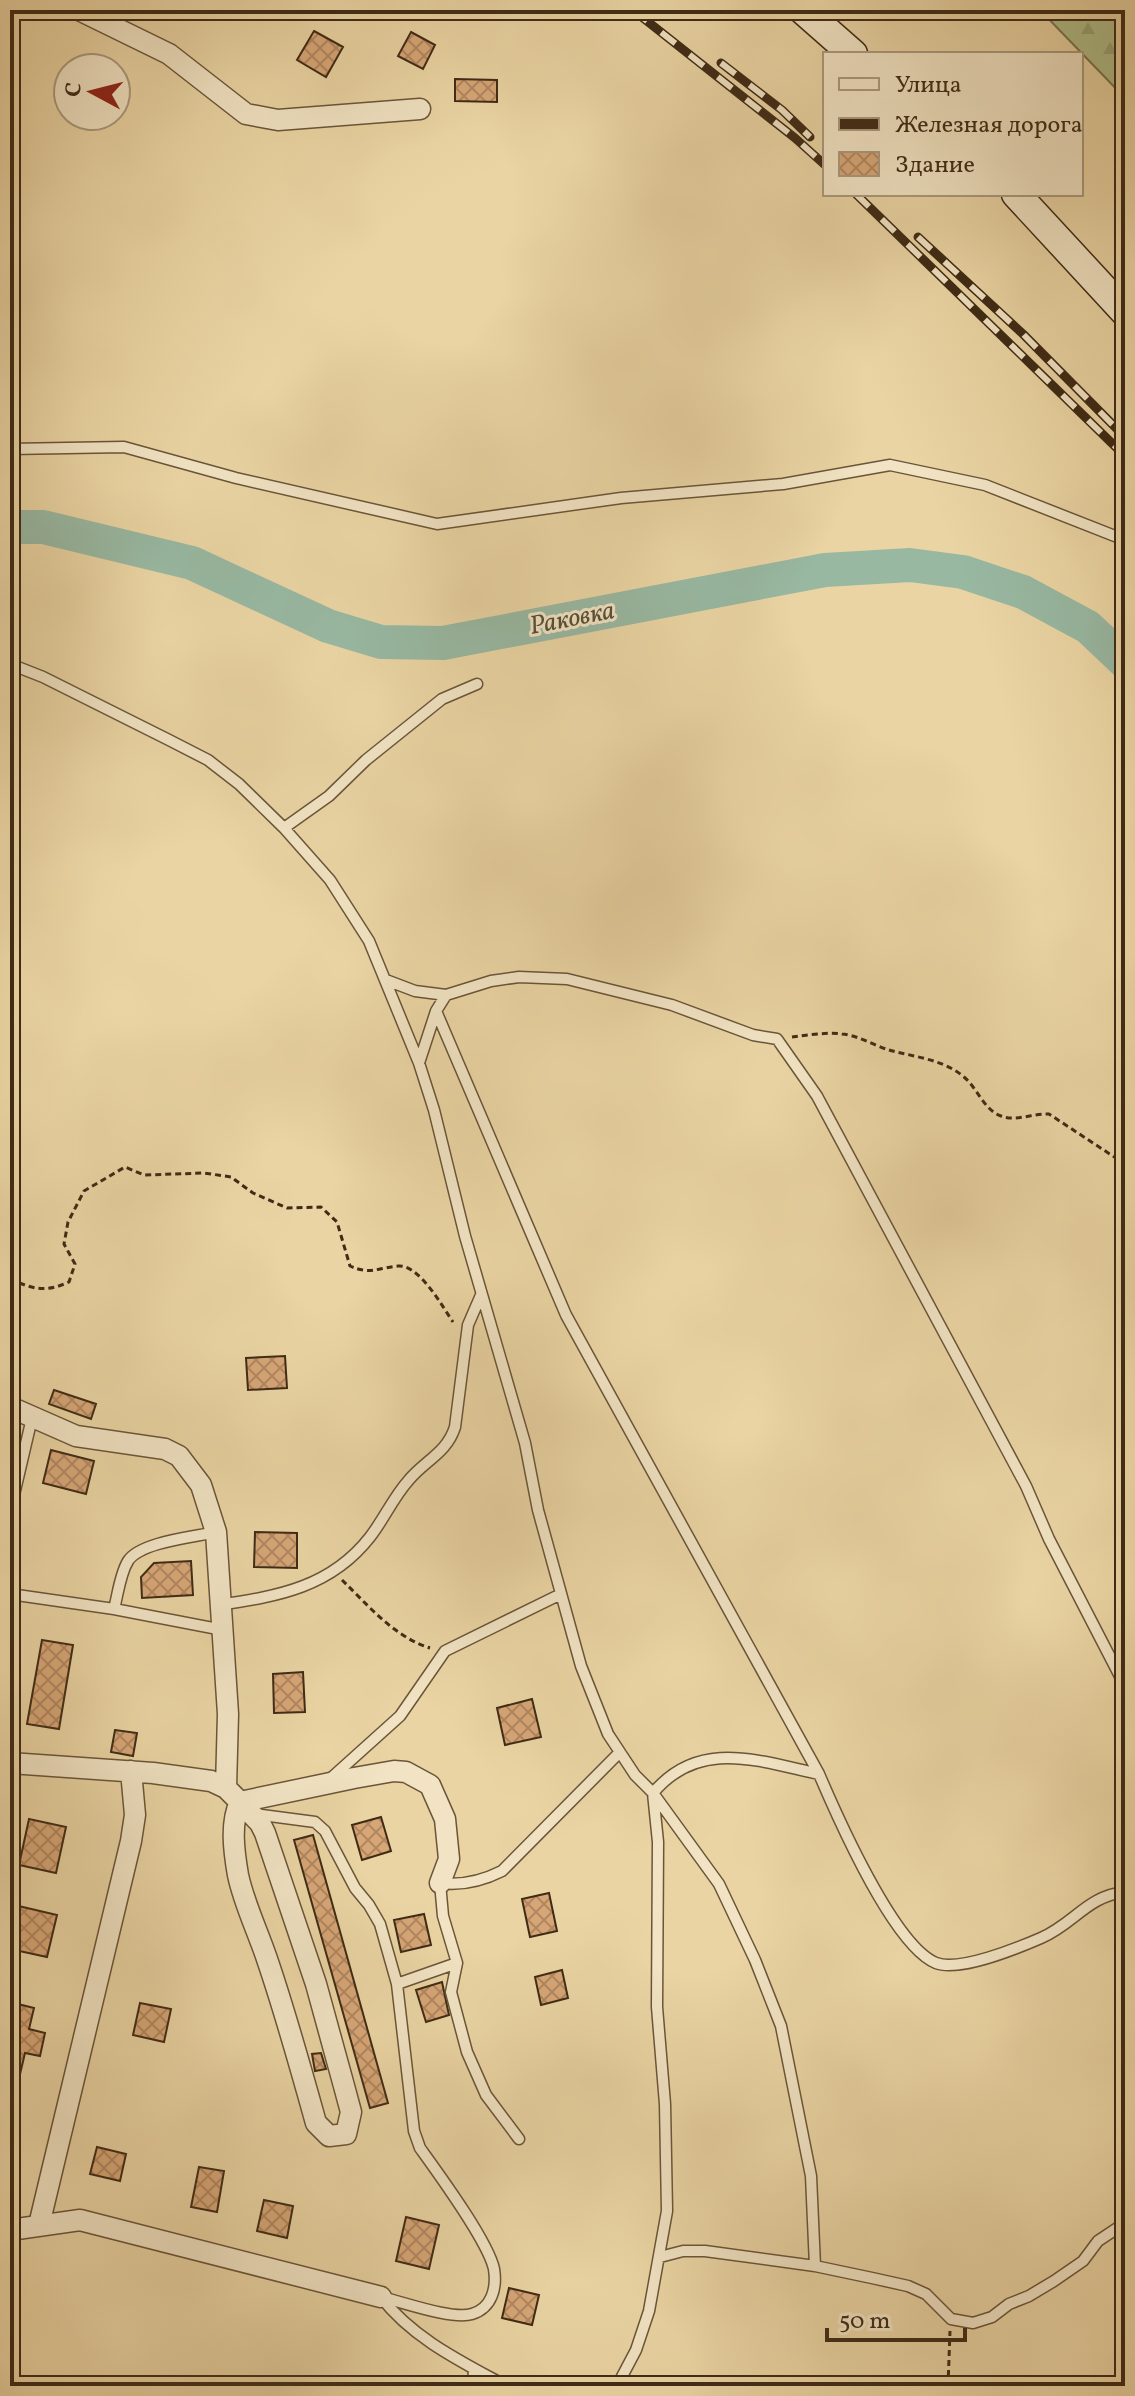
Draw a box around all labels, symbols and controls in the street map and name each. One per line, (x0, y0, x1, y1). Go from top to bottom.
north arrow (52, 52, 132, 132)
legend (823, 52, 1083, 196)
text: Улица (895, 69, 962, 103)
text: С (58, 81, 91, 99)
text: Железная дорога (895, 109, 1083, 143)
text: Здание (895, 149, 975, 183)
water label: Раковка (526, 593, 618, 645)
scale bar (827, 2292, 965, 2342)
text: 50 m (839, 2305, 891, 2339)

